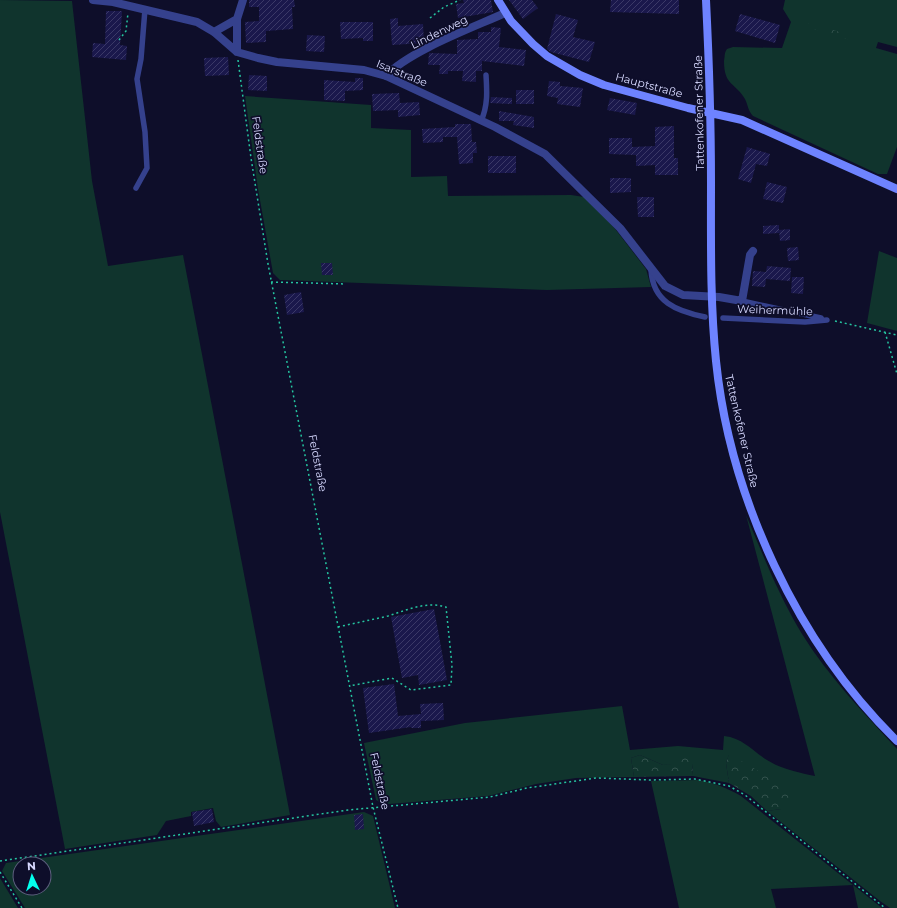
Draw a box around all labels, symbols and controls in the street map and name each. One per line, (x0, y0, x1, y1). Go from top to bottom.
street label: Lindenweg (408, 12, 470, 52)
street label: Tattenkofener Straße (691, 55, 707, 171)
street label: Isarstraße (374, 56, 430, 90)
street label: Hauptstraße (614, 69, 684, 101)
street label: Feldstraße (249, 115, 271, 175)
street label: Weihermühle (737, 302, 813, 318)
street label: Tattenkofener Straße (722, 373, 762, 489)
street label: Feldstraße (306, 433, 330, 493)
street label: Feldstraße (367, 751, 393, 811)
north arrow (12, 856, 52, 896)
text: N (26, 859, 36, 873)

